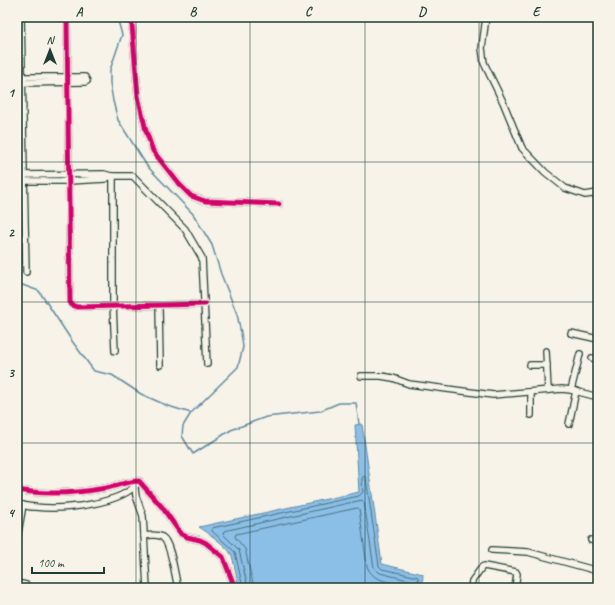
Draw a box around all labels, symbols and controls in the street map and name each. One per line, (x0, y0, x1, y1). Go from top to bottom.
text: A (76, 4, 84, 20)
text: B (190, 4, 198, 20)
text: C (305, 4, 313, 20)
text: D (418, 4, 427, 20)
text: E (533, 4, 542, 20)
north arrow (30, 30, 70, 70)
text: N (47, 33, 56, 47)
text: 1 (8, 85, 16, 101)
text: 2 (8, 225, 15, 241)
text: 3 (8, 365, 15, 381)
text: 4 (8, 505, 16, 521)
scale bar (32, 549, 104, 575)
text: 100 m (38, 555, 65, 571)

